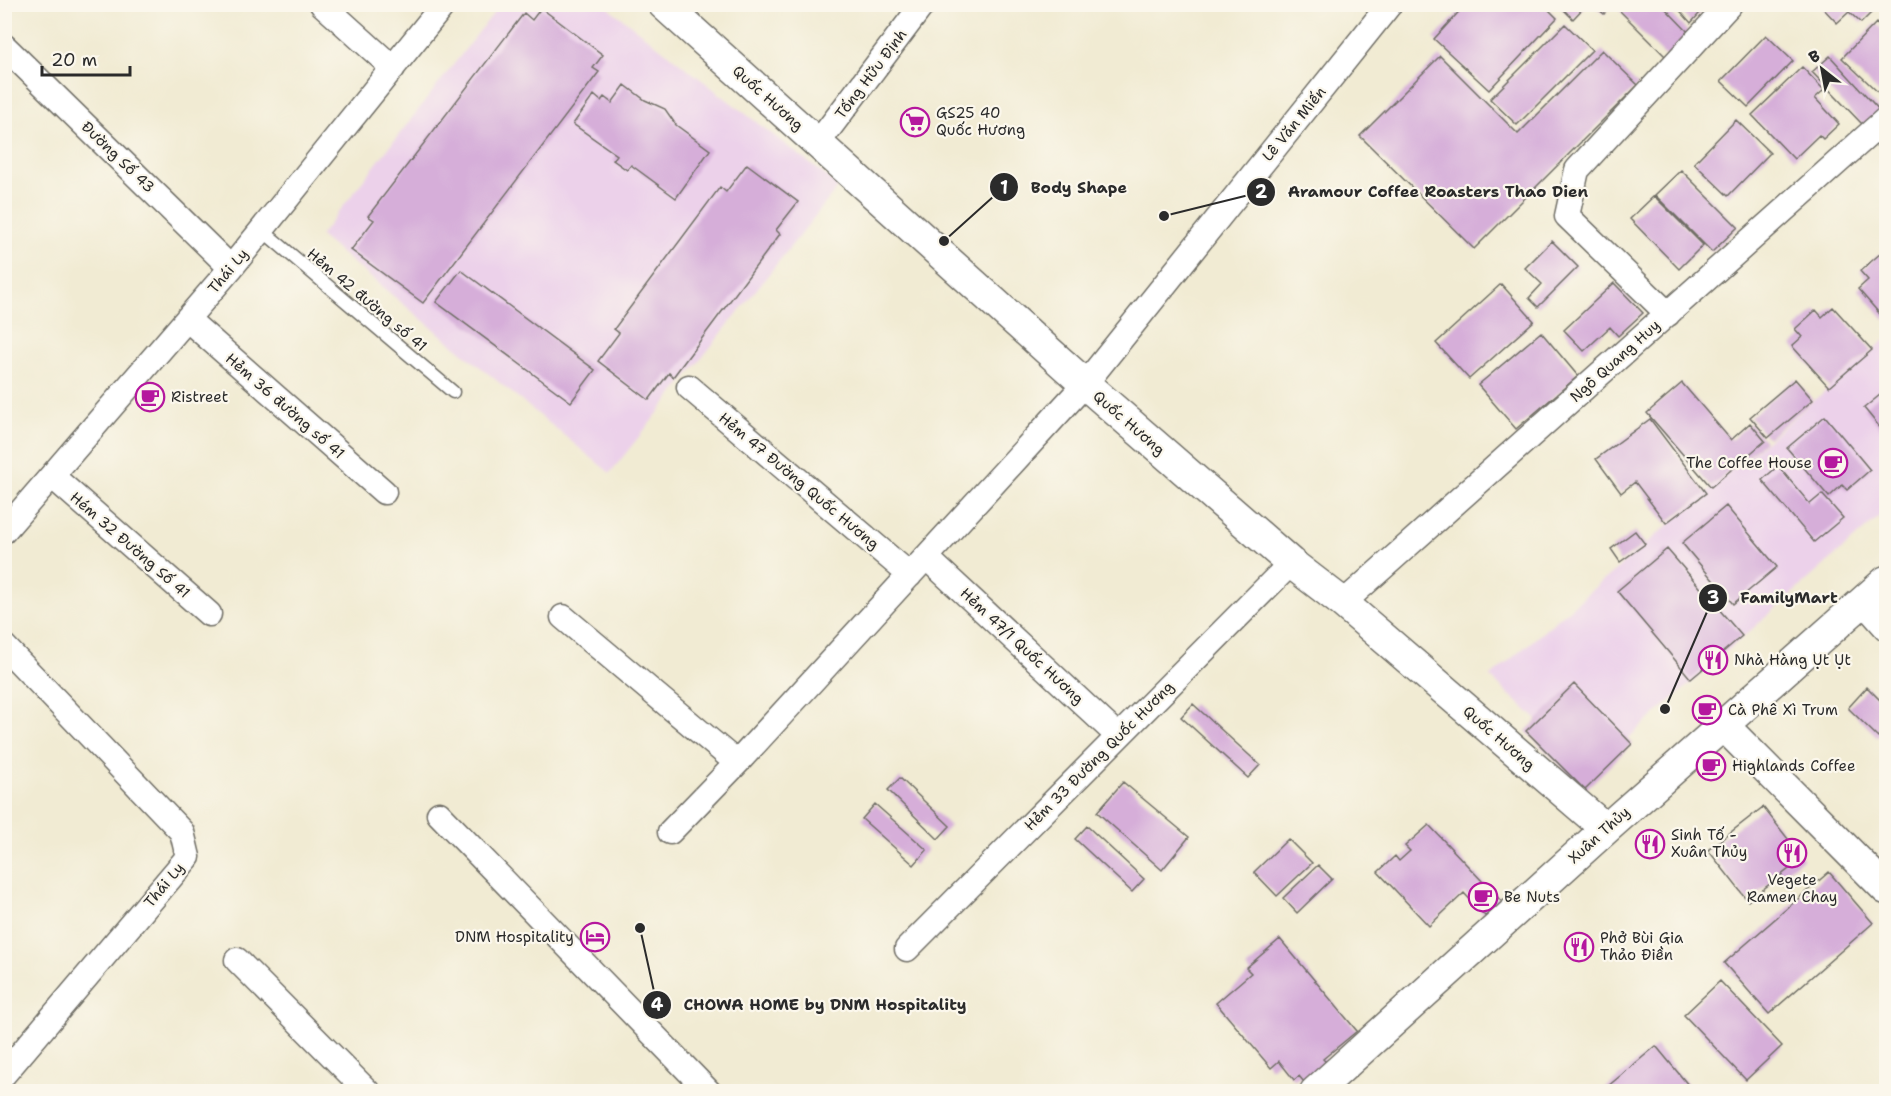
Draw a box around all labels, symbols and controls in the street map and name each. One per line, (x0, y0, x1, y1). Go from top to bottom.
street label: Tống Hữu Định (831, 25, 911, 123)
scale bar (42, 39, 130, 77)
north arrow (1792, 39, 1852, 99)
text: B (1805, 45, 1824, 68)
text: 20 m (51, 48, 97, 72)
street label: Quốc Hương (728, 61, 808, 135)
street label: Lê Văn Miến (1258, 82, 1330, 166)
place label: GS25 40 Quốc Hương (936, 103, 1025, 140)
supermarket icon: GS25 40 Quốc Hương (899, 106, 931, 138)
street label: Đường Số 43 (77, 117, 159, 197)
callout: Body Shape (989, 170, 1139, 204)
callout: Aramour Coffee Roasters Thao Dien (1246, 175, 1601, 209)
text: 1 (1000, 176, 1008, 200)
text: Body Shape (1031, 177, 1128, 198)
text: 2 (1255, 180, 1268, 204)
text: Aramour Coffee Roasters Thao Dien (1288, 181, 1589, 202)
street label: Thái Ly (203, 244, 253, 298)
street label: Hẻm 42 đường số 41 (303, 244, 431, 356)
street label: Ngô Quang Huy (1566, 315, 1664, 407)
street label: Hẻm 36 đường số 41 (221, 349, 349, 463)
cafe icon: Ristreet (134, 381, 166, 413)
street label: Quốc Hương (1089, 386, 1169, 460)
place label: Ristreet (171, 387, 228, 407)
street label: Hẻm 47 Đường Quốc Hương (715, 408, 883, 554)
cafe icon: The Coffee House (1817, 447, 1849, 479)
place label: The Coffee House (1686, 453, 1812, 473)
street label: Hém 32 Đường Số 41 (66, 487, 194, 603)
callout: FamilyMart (1698, 581, 1850, 615)
street label: Hẻm 47/1 Quốc Hương (956, 583, 1088, 709)
text: 3 (1707, 586, 1719, 610)
text: FamilyMart (1740, 587, 1838, 608)
restaurant icon: Nhà Hàng Ụt Ụt (1697, 644, 1729, 676)
place label: Nhà Hàng Ụt Ụt (1734, 650, 1851, 670)
street label: Hẻm 33 Đường Quốc Hương (1020, 677, 1178, 835)
cafe icon: Cà Phê Xì Trum (1691, 694, 1723, 726)
place label: Cà Phê Xì Trum (1728, 700, 1838, 720)
street label: Quốc Hương (1459, 701, 1539, 775)
cafe icon: Highlands Coffee (1695, 750, 1727, 782)
place label: Highlands Coffee (1732, 756, 1855, 776)
street label: Xuân Thủy (1564, 802, 1634, 868)
place label: Sinh Tố - Xuân Thủy (1671, 825, 1747, 862)
restaurant icon: Sinh Tố - Xuân Thủy (1634, 828, 1666, 860)
restaurant icon: Vegete Ramen Chay (1776, 837, 1808, 869)
street label: Thái Ly (139, 858, 189, 912)
place label: Vegete Ramen Chay (1747, 870, 1837, 907)
cafe icon: Be Nuts (1467, 881, 1499, 913)
place label: Be Nuts (1504, 887, 1560, 907)
hotel icon: DNM Hospitality (579, 921, 611, 953)
place label: DNM Hospitality (455, 927, 574, 947)
place label: Phở Bùi Gia Thảo Điền (1600, 928, 1684, 965)
restaurant icon: Phở Bùi Gia Thảo Điền (1563, 931, 1595, 963)
callout: CHOWA HOME by DNM Hospitality (642, 988, 979, 1022)
text: 4 (651, 993, 664, 1017)
text: CHOWA HOME by DNM Hospitality (683, 994, 967, 1015)

